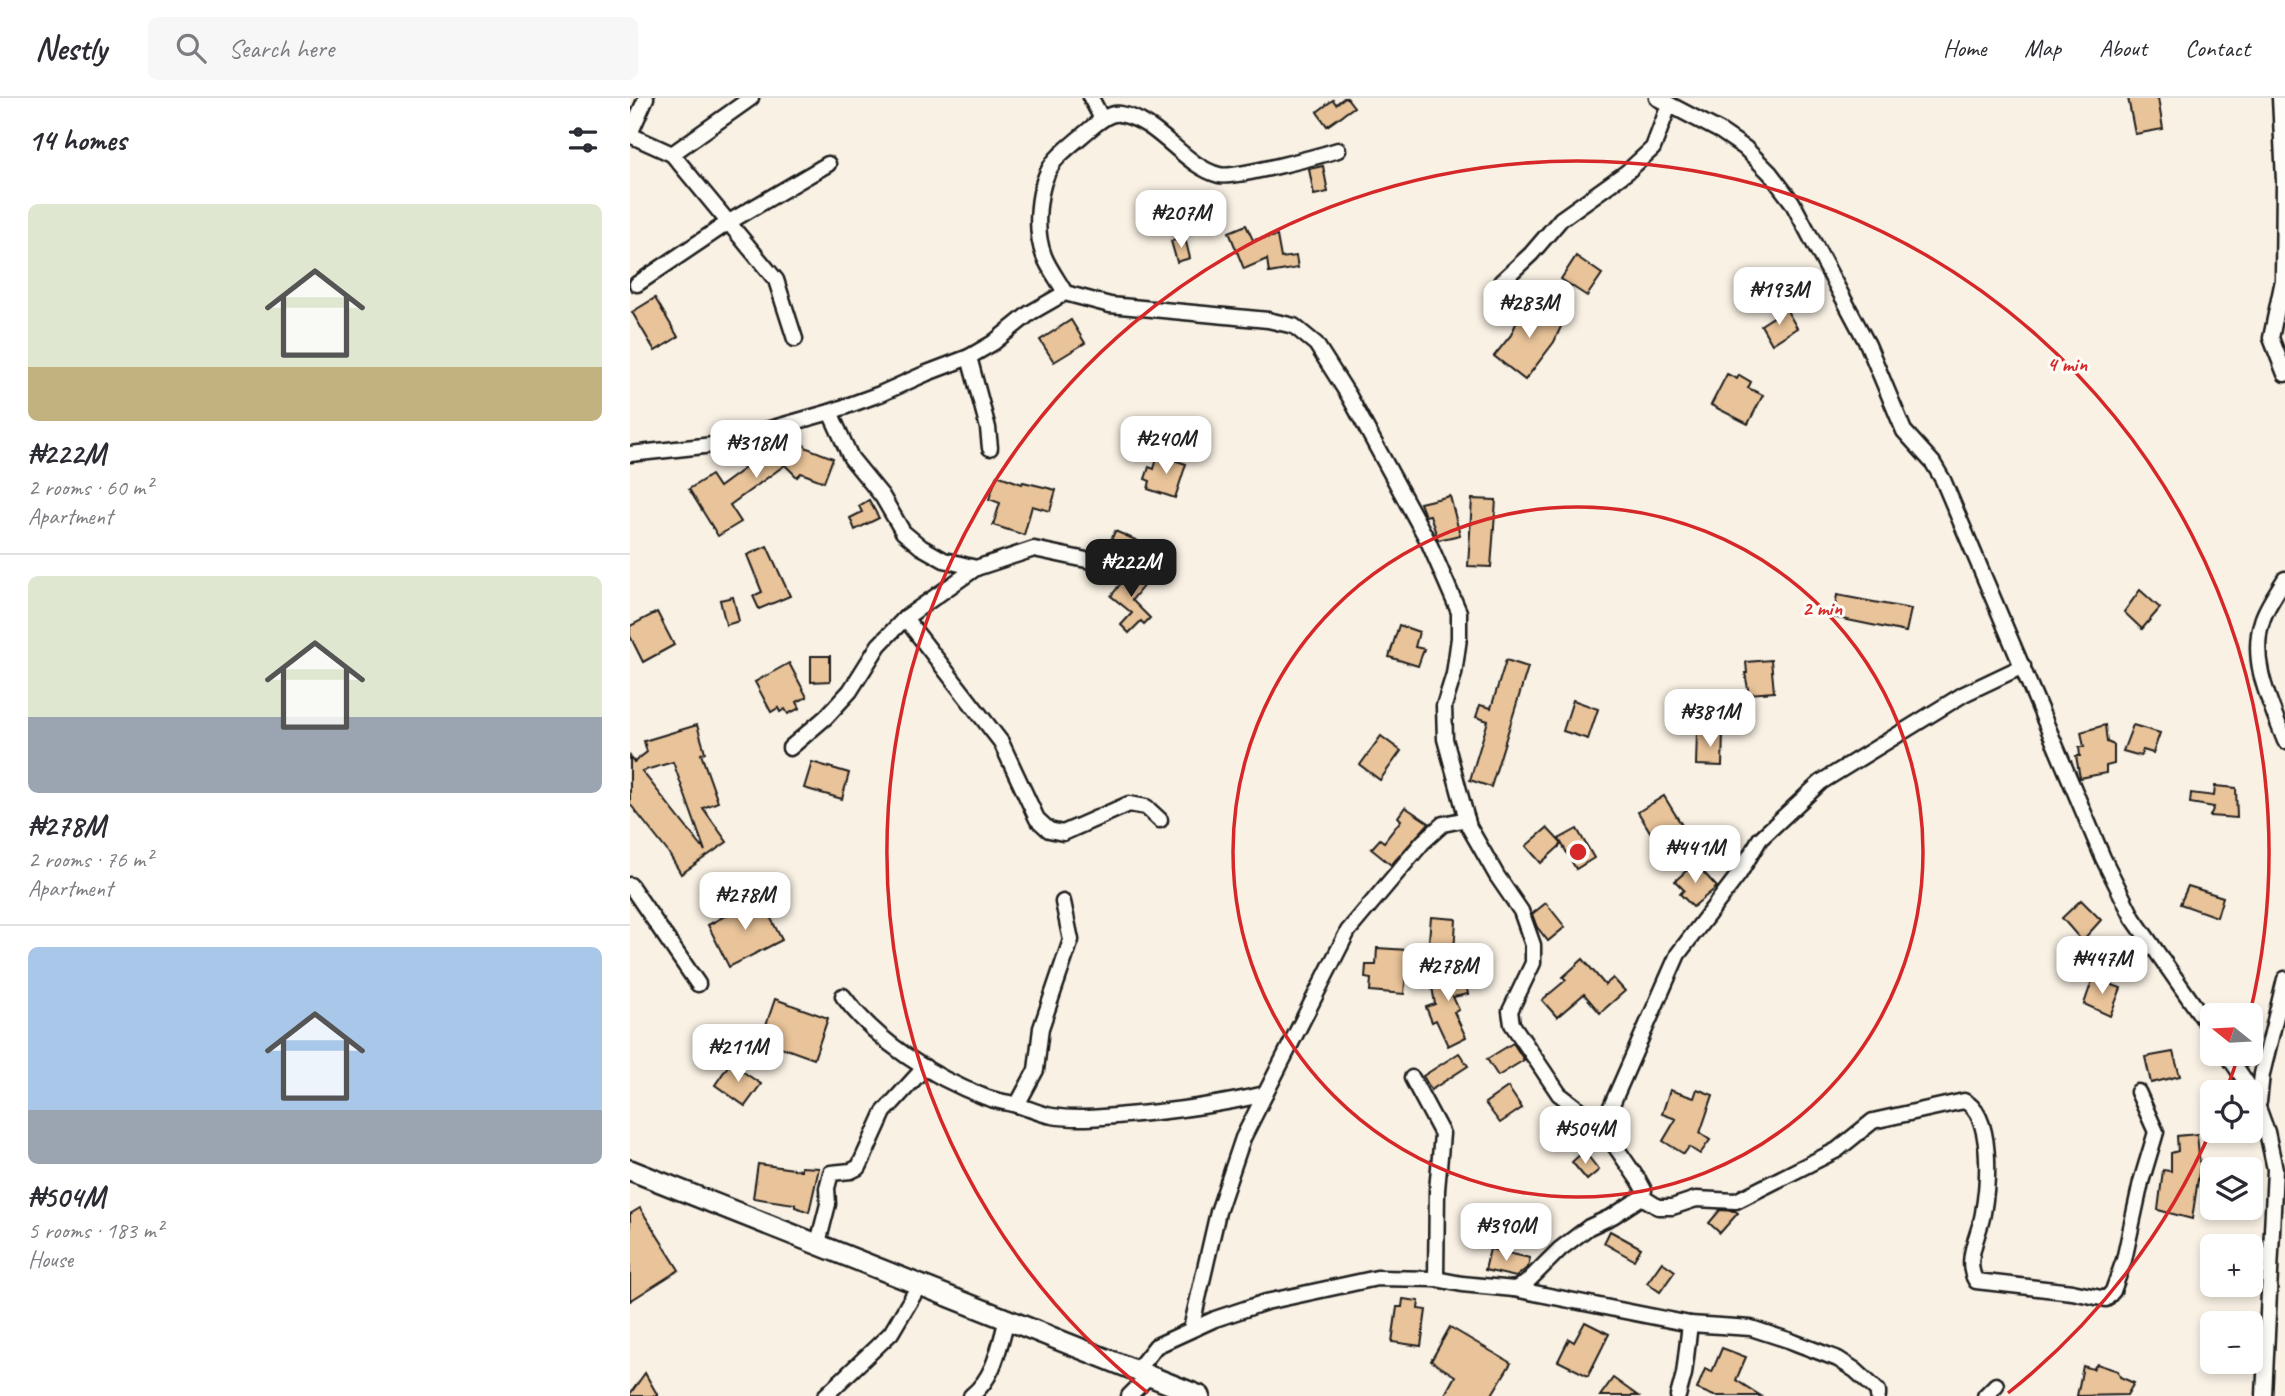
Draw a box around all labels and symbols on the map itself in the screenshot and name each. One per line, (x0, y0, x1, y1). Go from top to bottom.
pin: ₦207M (1132, 190, 1230, 250)
pin: ₦193M (1730, 268, 1828, 327)
pin: ₦283M (1480, 280, 1578, 340)
text: 4 min (2047, 351, 2087, 377)
pin: ₦240M (1117, 416, 1215, 476)
pin: ₦318M (707, 420, 805, 480)
pin: ₦222M (1082, 540, 1180, 599)
text: 2 min (1802, 595, 1842, 621)
pin: ₦381M (1661, 690, 1759, 749)
pin: ₦441M (1646, 826, 1744, 885)
centre of rings (1566, 840, 1590, 864)
pin: ₦278M (696, 872, 794, 932)
pin: ₦447M (2053, 936, 2151, 996)
pin: ₦278M (1399, 944, 1497, 1003)
north arrow (2200, 1003, 2263, 1066)
pin: ₦211M (689, 1024, 787, 1084)
pin: ₦504M (1536, 1107, 1634, 1166)
pin: ₦390M (1457, 1204, 1555, 1263)

